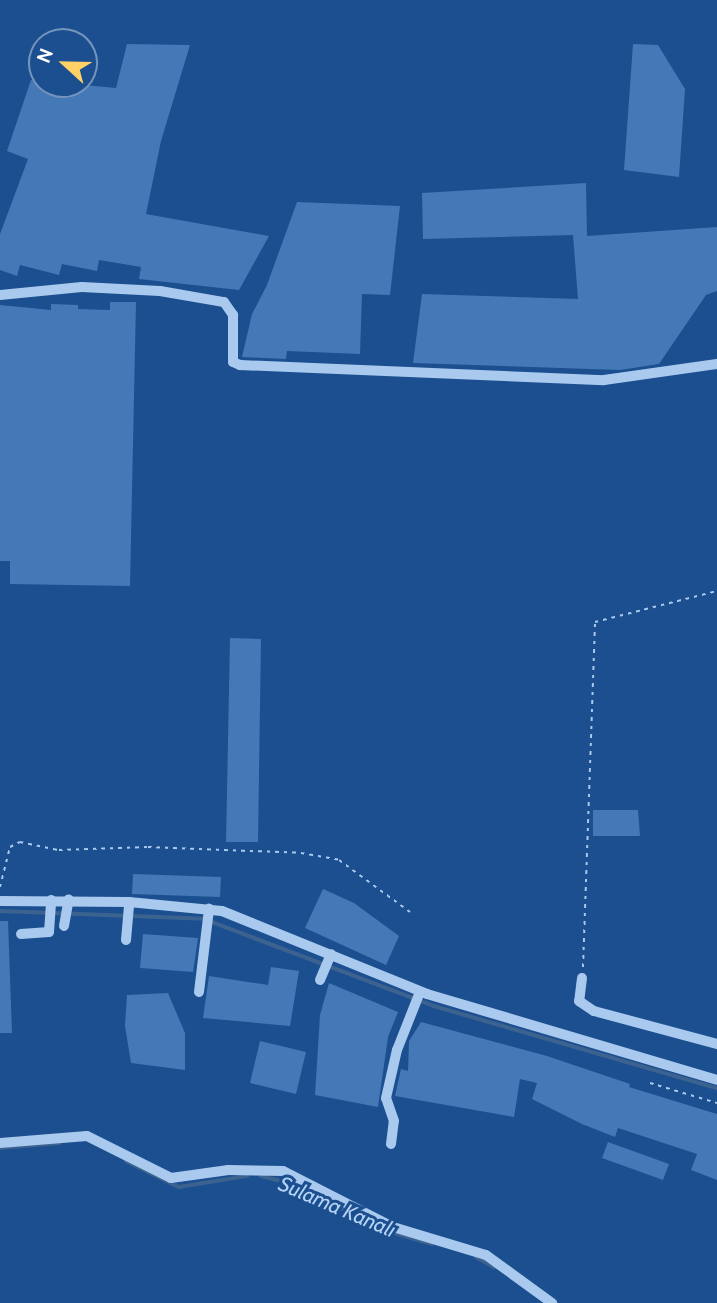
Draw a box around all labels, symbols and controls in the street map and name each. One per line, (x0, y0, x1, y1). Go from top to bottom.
north arrow (28, 28, 98, 98)
text: N (32, 45, 58, 66)
water label: Sulama Kanalı (275, 1171, 399, 1243)

